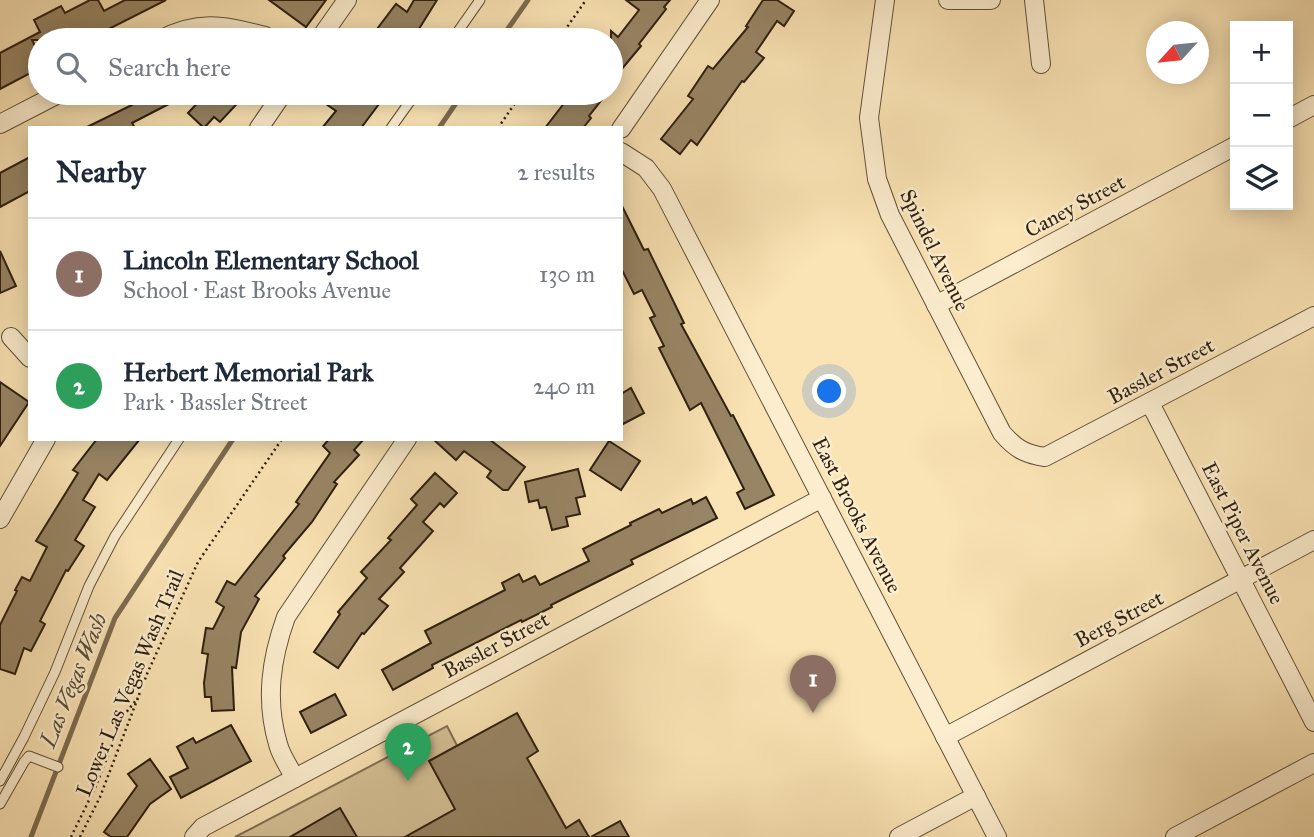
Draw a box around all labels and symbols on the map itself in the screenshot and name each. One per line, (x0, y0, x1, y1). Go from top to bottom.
north arrow (1146, 21, 1209, 84)
street label: Caney Street (1020, 169, 1130, 243)
street label: Spindel Avenue (894, 185, 976, 315)
street label: Bassler Street (1103, 332, 1219, 410)
your location (812, 374, 846, 408)
street label: East Brooks Avenue (806, 433, 908, 598)
street label: East Piper Avenue (1196, 458, 1290, 609)
street label: Lower Las Vegas Wash Trail (70, 565, 190, 800)
street label: Berg Street (1070, 584, 1168, 653)
street label: Bassler Street (438, 606, 554, 684)
water label: Las Vegas Wash (33, 609, 113, 752)
pin: 1 (790, 655, 836, 713)
pin: 2 (385, 723, 431, 781)

